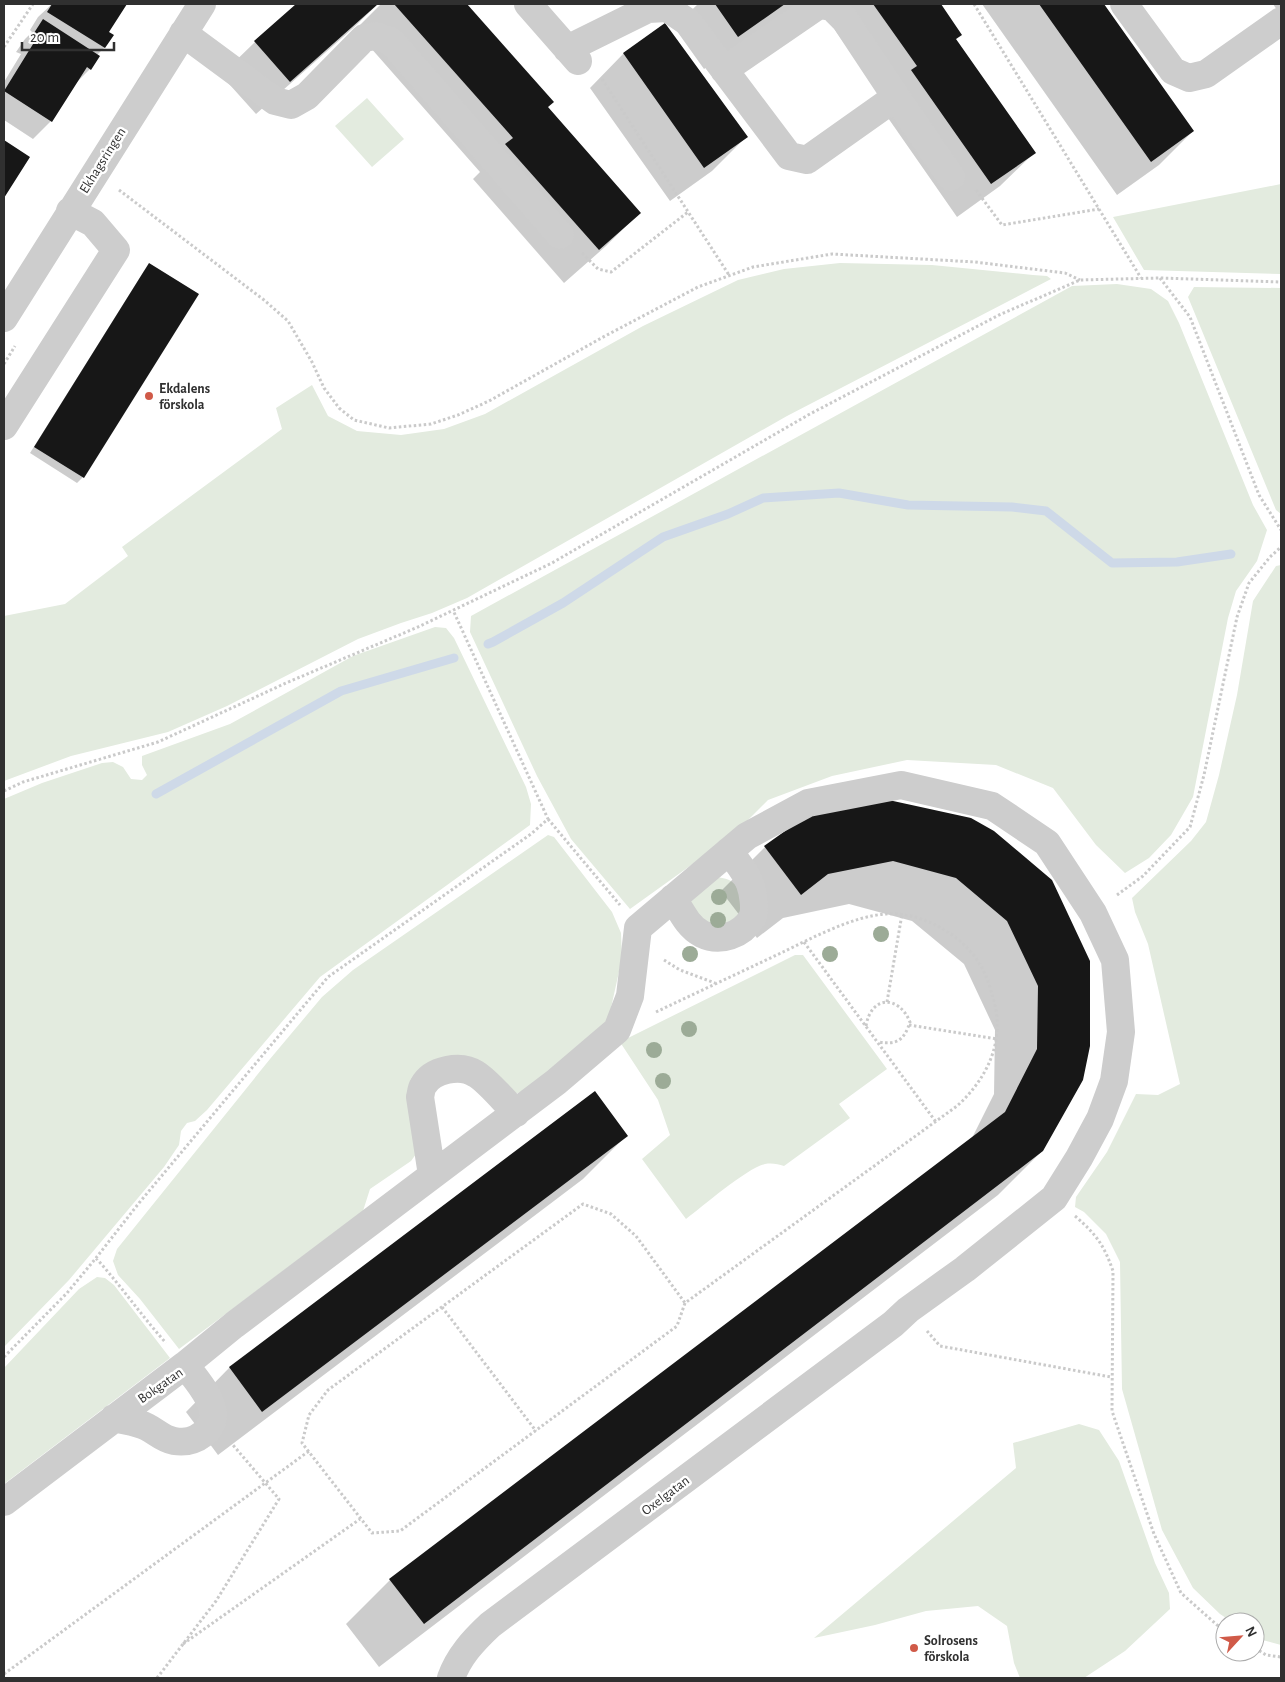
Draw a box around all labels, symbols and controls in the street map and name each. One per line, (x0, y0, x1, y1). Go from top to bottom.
scale bar (22, 20, 115, 52)
text: 20 m (30, 30, 59, 45)
street label: Ekhagsringen (77, 125, 129, 196)
place label: Ekdalens förskola (159, 382, 210, 412)
marker: Ekdalens förskola (143, 390, 155, 402)
street label: Bokgatan (135, 1365, 186, 1406)
street label: Oxelgatan (639, 1473, 692, 1518)
north arrow (1215, 1612, 1265, 1662)
text: N (1242, 1624, 1259, 1639)
place label: Solrosens förskola (924, 1634, 978, 1664)
marker: Solrosens förskola (908, 1642, 920, 1654)

